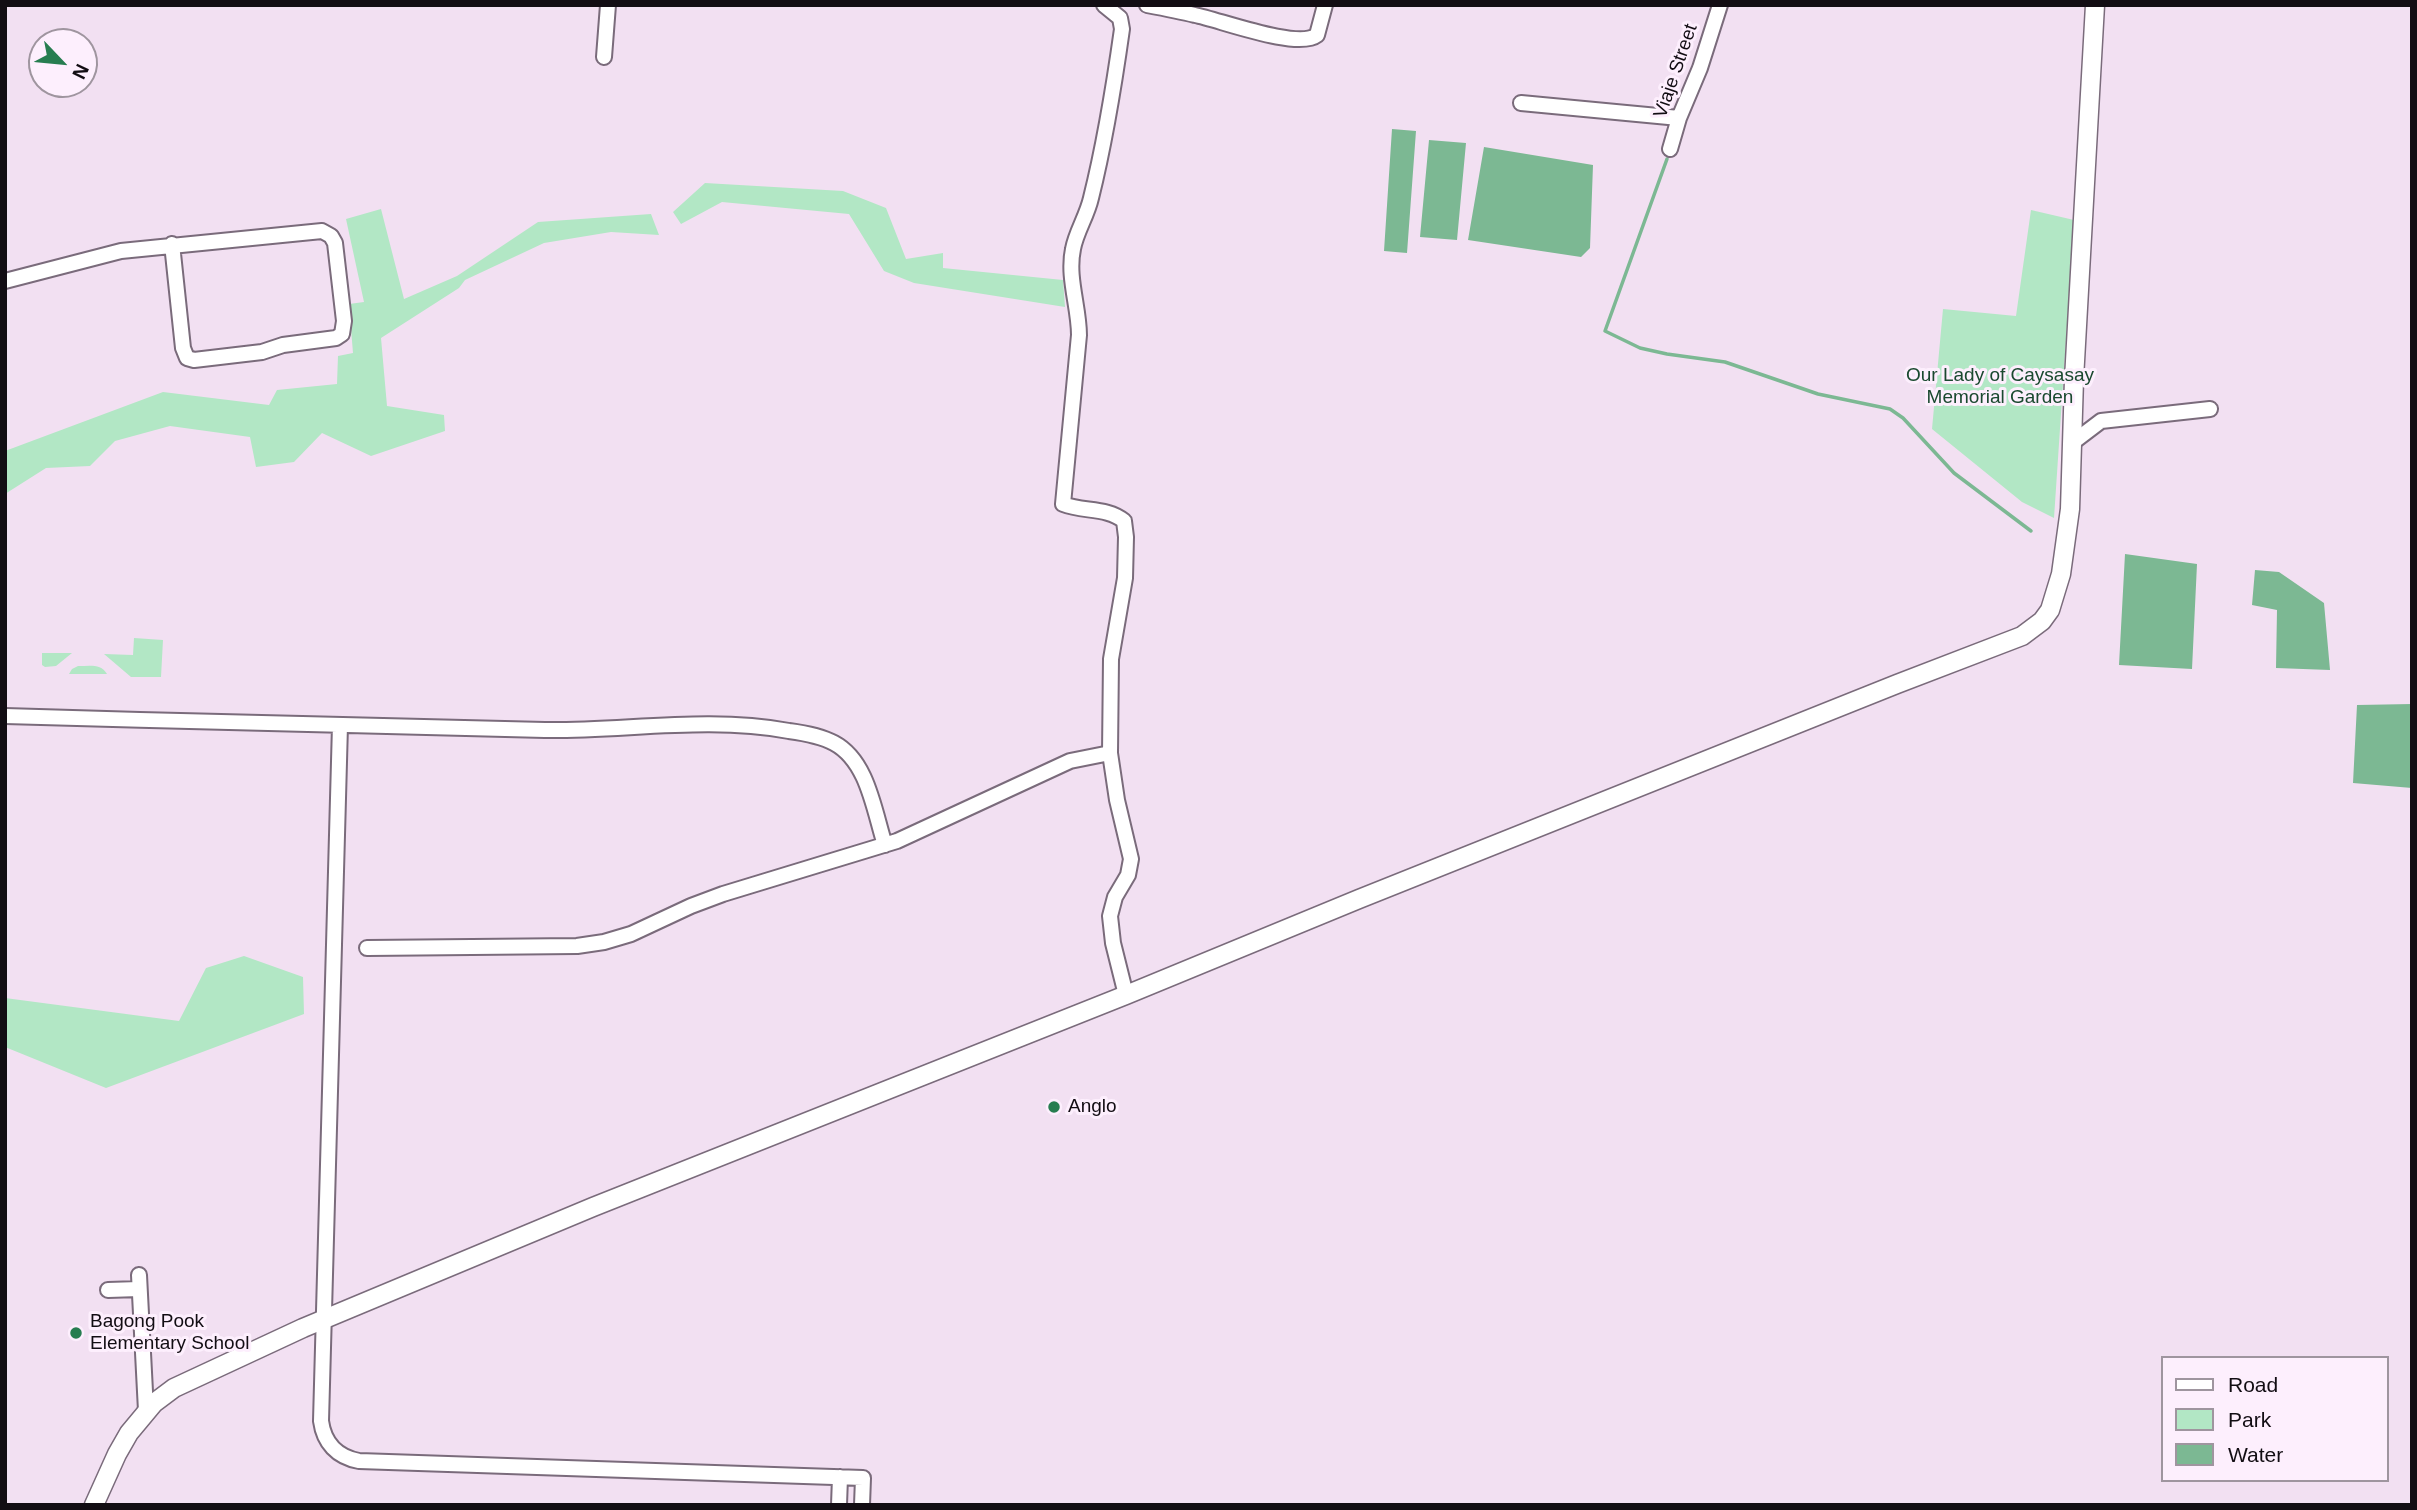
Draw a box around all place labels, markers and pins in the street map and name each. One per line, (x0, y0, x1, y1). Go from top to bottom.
place label: Anglo (1068, 1096, 1117, 1118)
marker: Anglo (1046, 1099, 1062, 1115)
place label: Bagong Pook Elementary School (90, 1311, 249, 1355)
marker: Bagong Pook Elementary School (68, 1325, 84, 1341)

